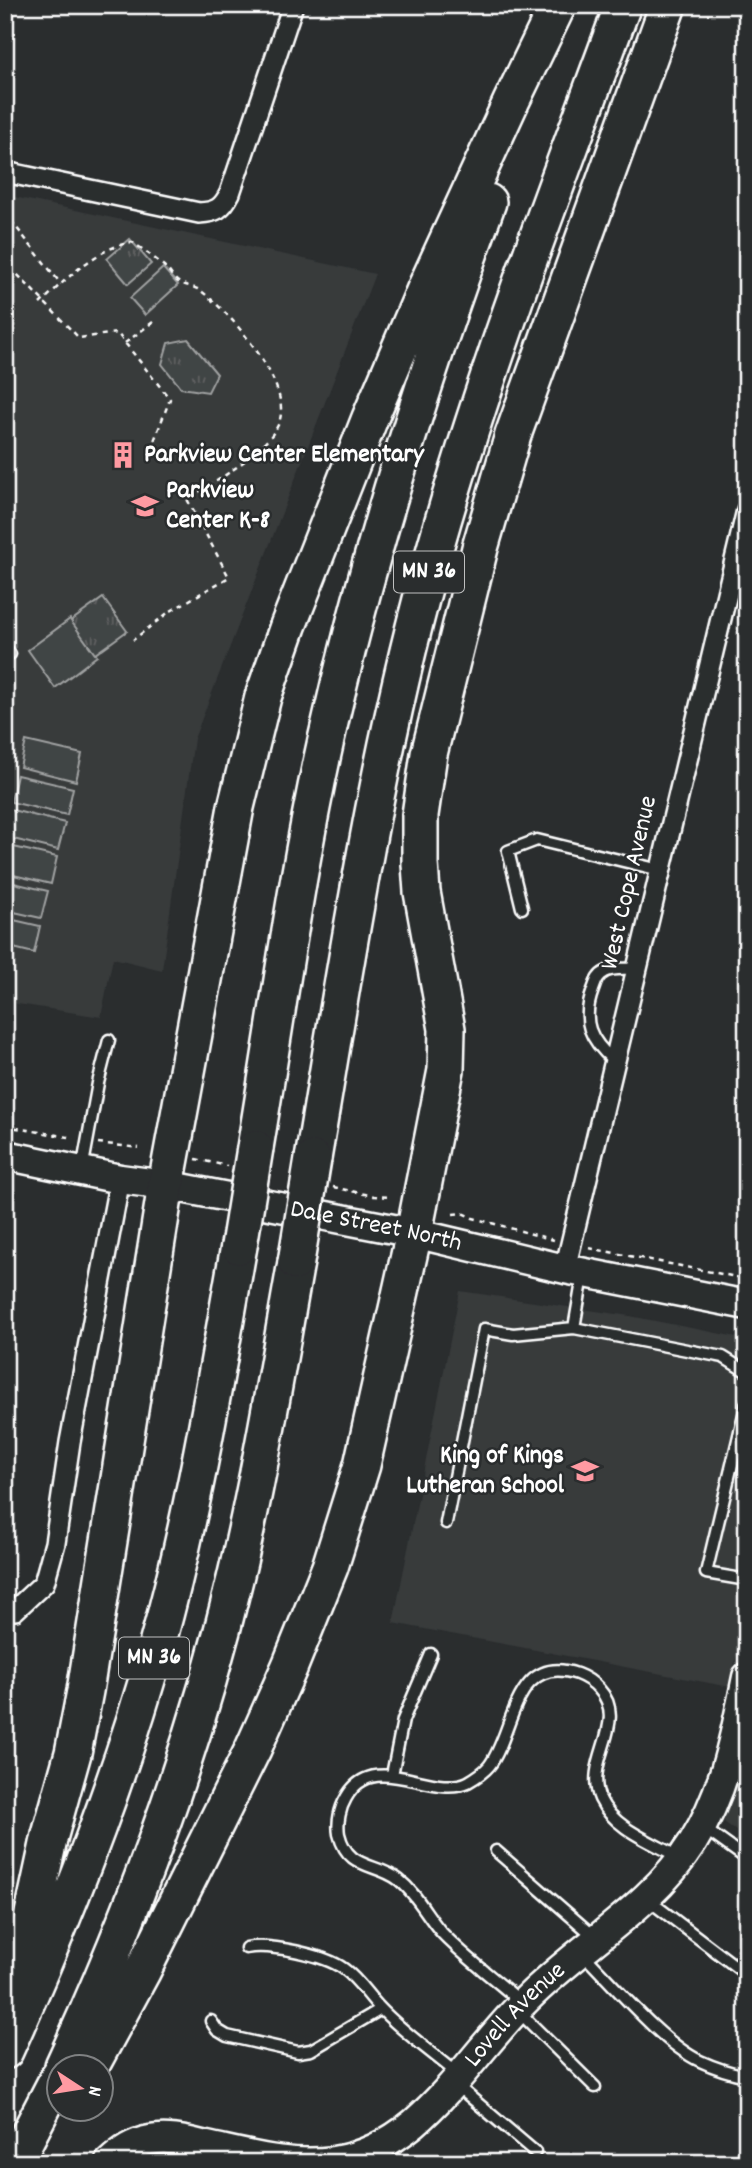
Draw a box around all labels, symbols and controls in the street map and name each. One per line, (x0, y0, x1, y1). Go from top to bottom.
place label: Parkview Center Elementary (144, 437, 425, 474)
building icon: Parkview Center Elementary (108, 440, 138, 470)
place label: Parkview Center K-8 (166, 473, 270, 540)
school or university icon: Parkview Center K-8 (130, 491, 160, 521)
road number: MN 36 (394, 552, 464, 592)
street label: West Cope Avenue (592, 792, 668, 974)
street label: Dale Street North (287, 1191, 466, 1262)
place label: King of Kings Lutheran School (406, 1438, 565, 1505)
school or university icon: King of Kings Lutheran School (570, 1456, 600, 1486)
road number: MN 36 (119, 1638, 189, 1678)
street label: Lovell Avenue (456, 1953, 574, 2076)
north arrow (46, 2052, 116, 2122)
text: N (79, 2083, 107, 2098)

